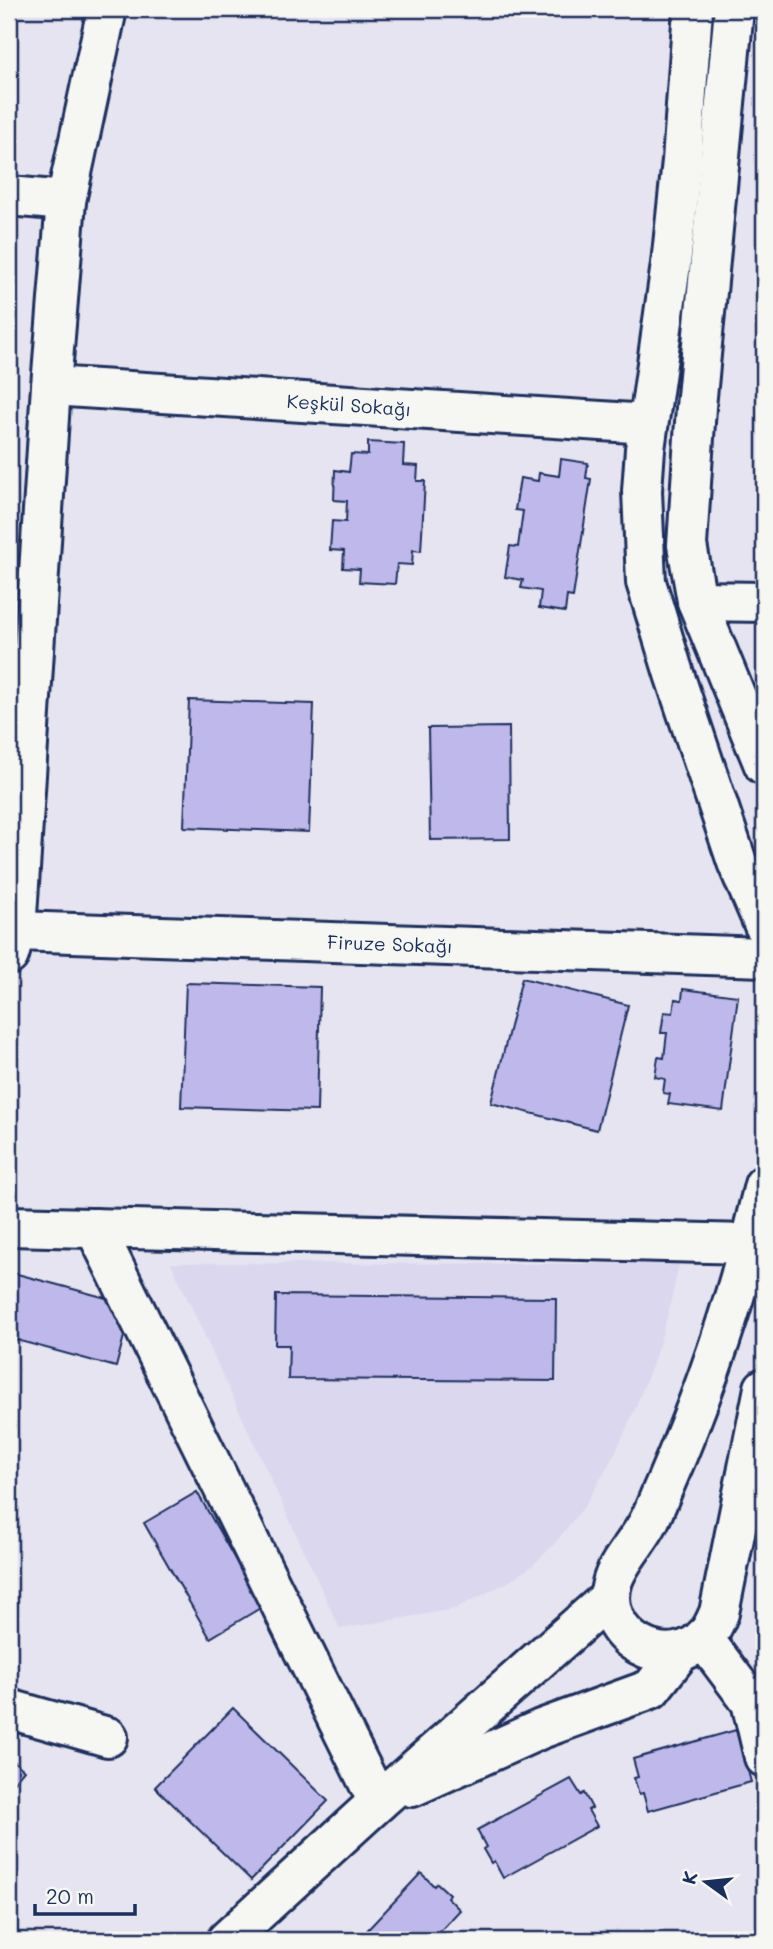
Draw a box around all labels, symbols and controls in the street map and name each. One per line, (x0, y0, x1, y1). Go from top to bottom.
street label: Keşkül Sokağı (286, 388, 412, 421)
street label: Firuze Sokağı (327, 929, 453, 958)
north arrow (672, 1848, 742, 1918)
text: K (675, 1868, 703, 1887)
scale bar (35, 1872, 135, 1916)
text: 20 m (46, 1882, 94, 1909)

